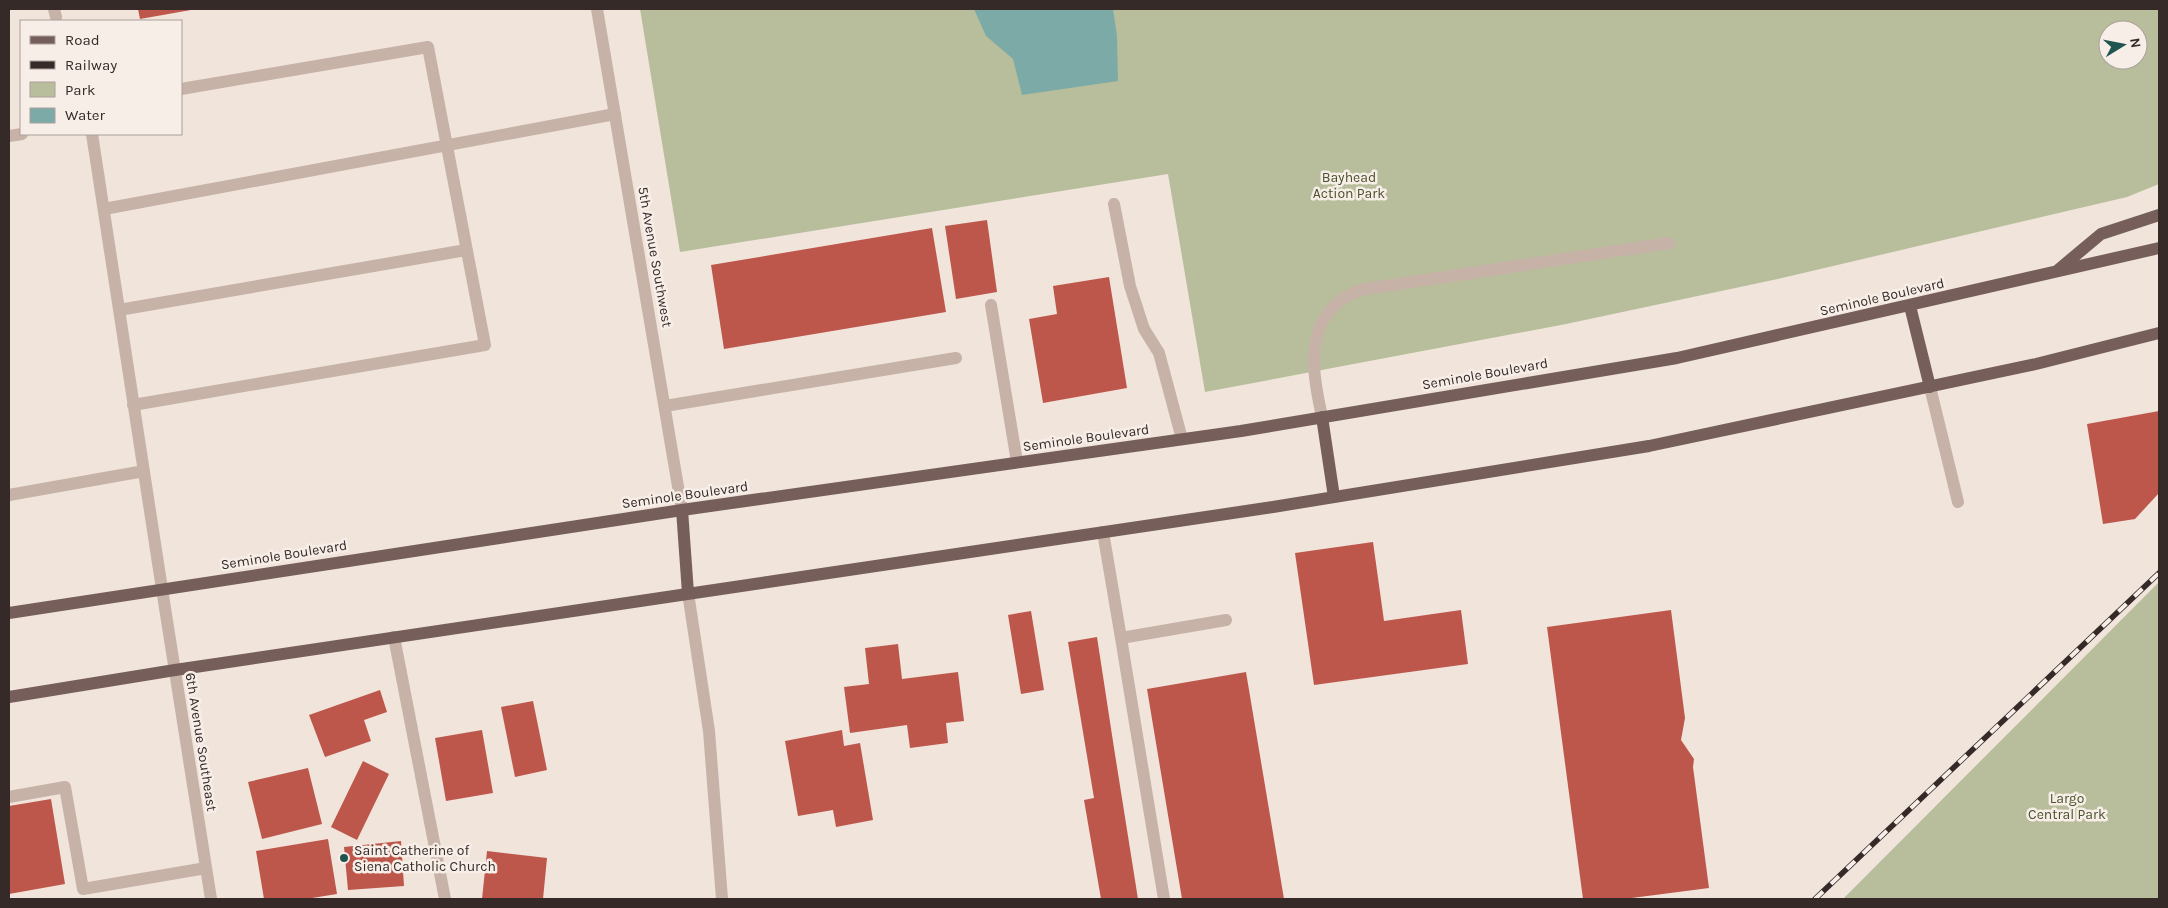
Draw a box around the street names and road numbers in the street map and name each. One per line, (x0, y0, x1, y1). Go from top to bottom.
street label: 5th Avenue Southwest (634, 185, 676, 329)
street label: Seminole Boulevard (1818, 274, 1946, 320)
street label: Seminole Boulevard (1421, 355, 1549, 393)
street label: Seminole Boulevard (1022, 421, 1150, 455)
street label: Seminole Boulevard (621, 478, 749, 512)
street label: Seminole Boulevard (220, 537, 348, 573)
street label: 6th Avenue Southeast (182, 671, 220, 813)

